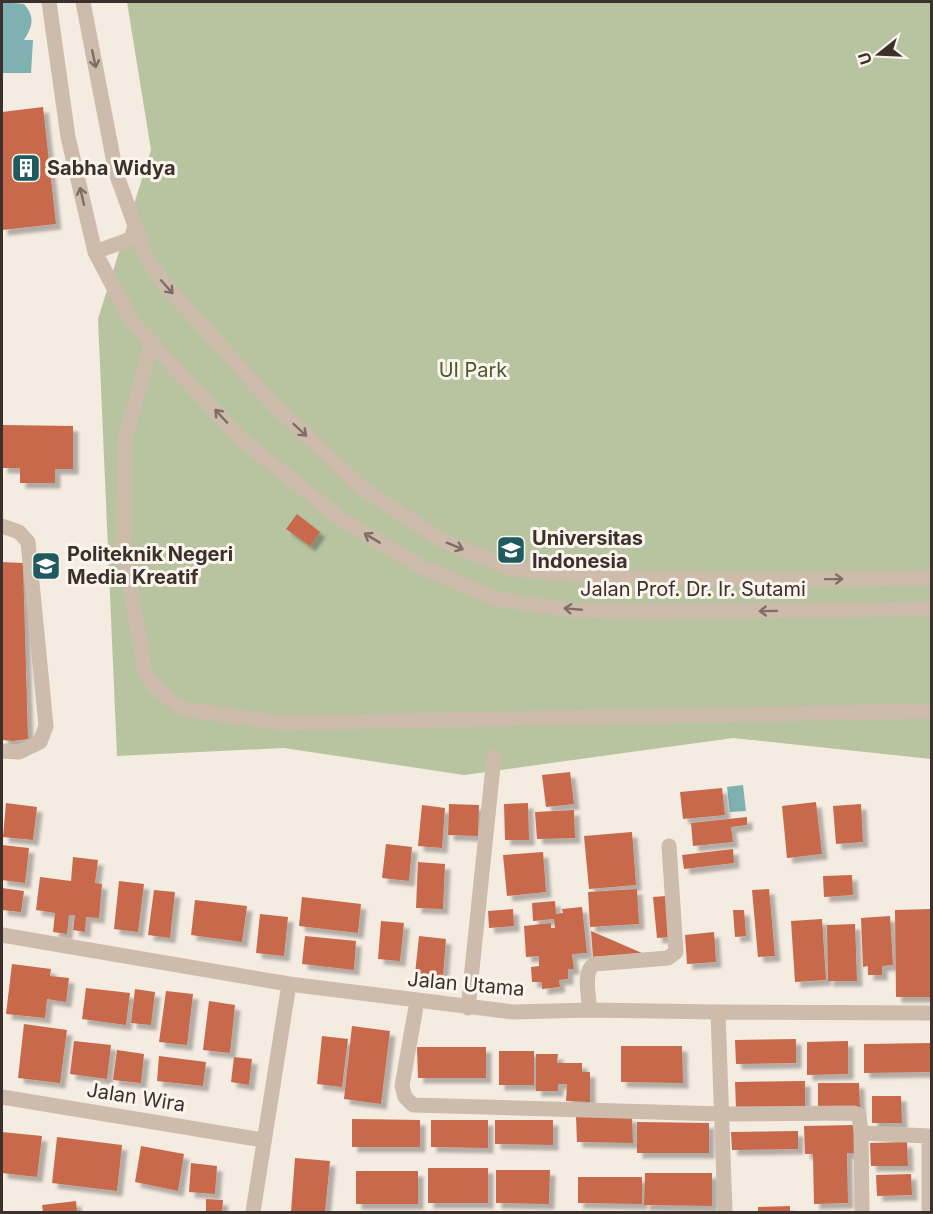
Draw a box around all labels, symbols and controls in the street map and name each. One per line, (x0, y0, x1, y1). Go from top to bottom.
north arrow (849, 24, 909, 84)
one-way arrow (89, 49, 100, 68)
text: U (853, 50, 876, 67)
building icon: Sabha Widya (10, 152, 42, 184)
place label: Sabha Widya (47, 156, 176, 180)
one-way arrow (75, 186, 87, 205)
one-way arrow (160, 279, 174, 294)
park label: UI Park (439, 358, 507, 382)
one-way arrow (213, 409, 228, 424)
one-way arrow (292, 422, 307, 436)
place label: Universitas Indonesia (532, 526, 643, 573)
one-way arrow (364, 531, 381, 543)
school or university icon: Universitas Indonesia (495, 534, 527, 566)
one-way arrow (445, 541, 464, 552)
place label: Politeknik Negeri Media Kreatif (67, 542, 233, 589)
school or university icon: Politeknik Negeri Media Kreatif (30, 550, 62, 582)
one-way arrow (824, 573, 844, 585)
street label: Jalan Prof. Dr. Ir. Sutami (580, 577, 806, 601)
one-way arrow (564, 603, 584, 614)
one-way arrow (759, 605, 779, 616)
street label: Jalan Utama (406, 967, 526, 1001)
street label: Jalan Wira (85, 1077, 187, 1117)

